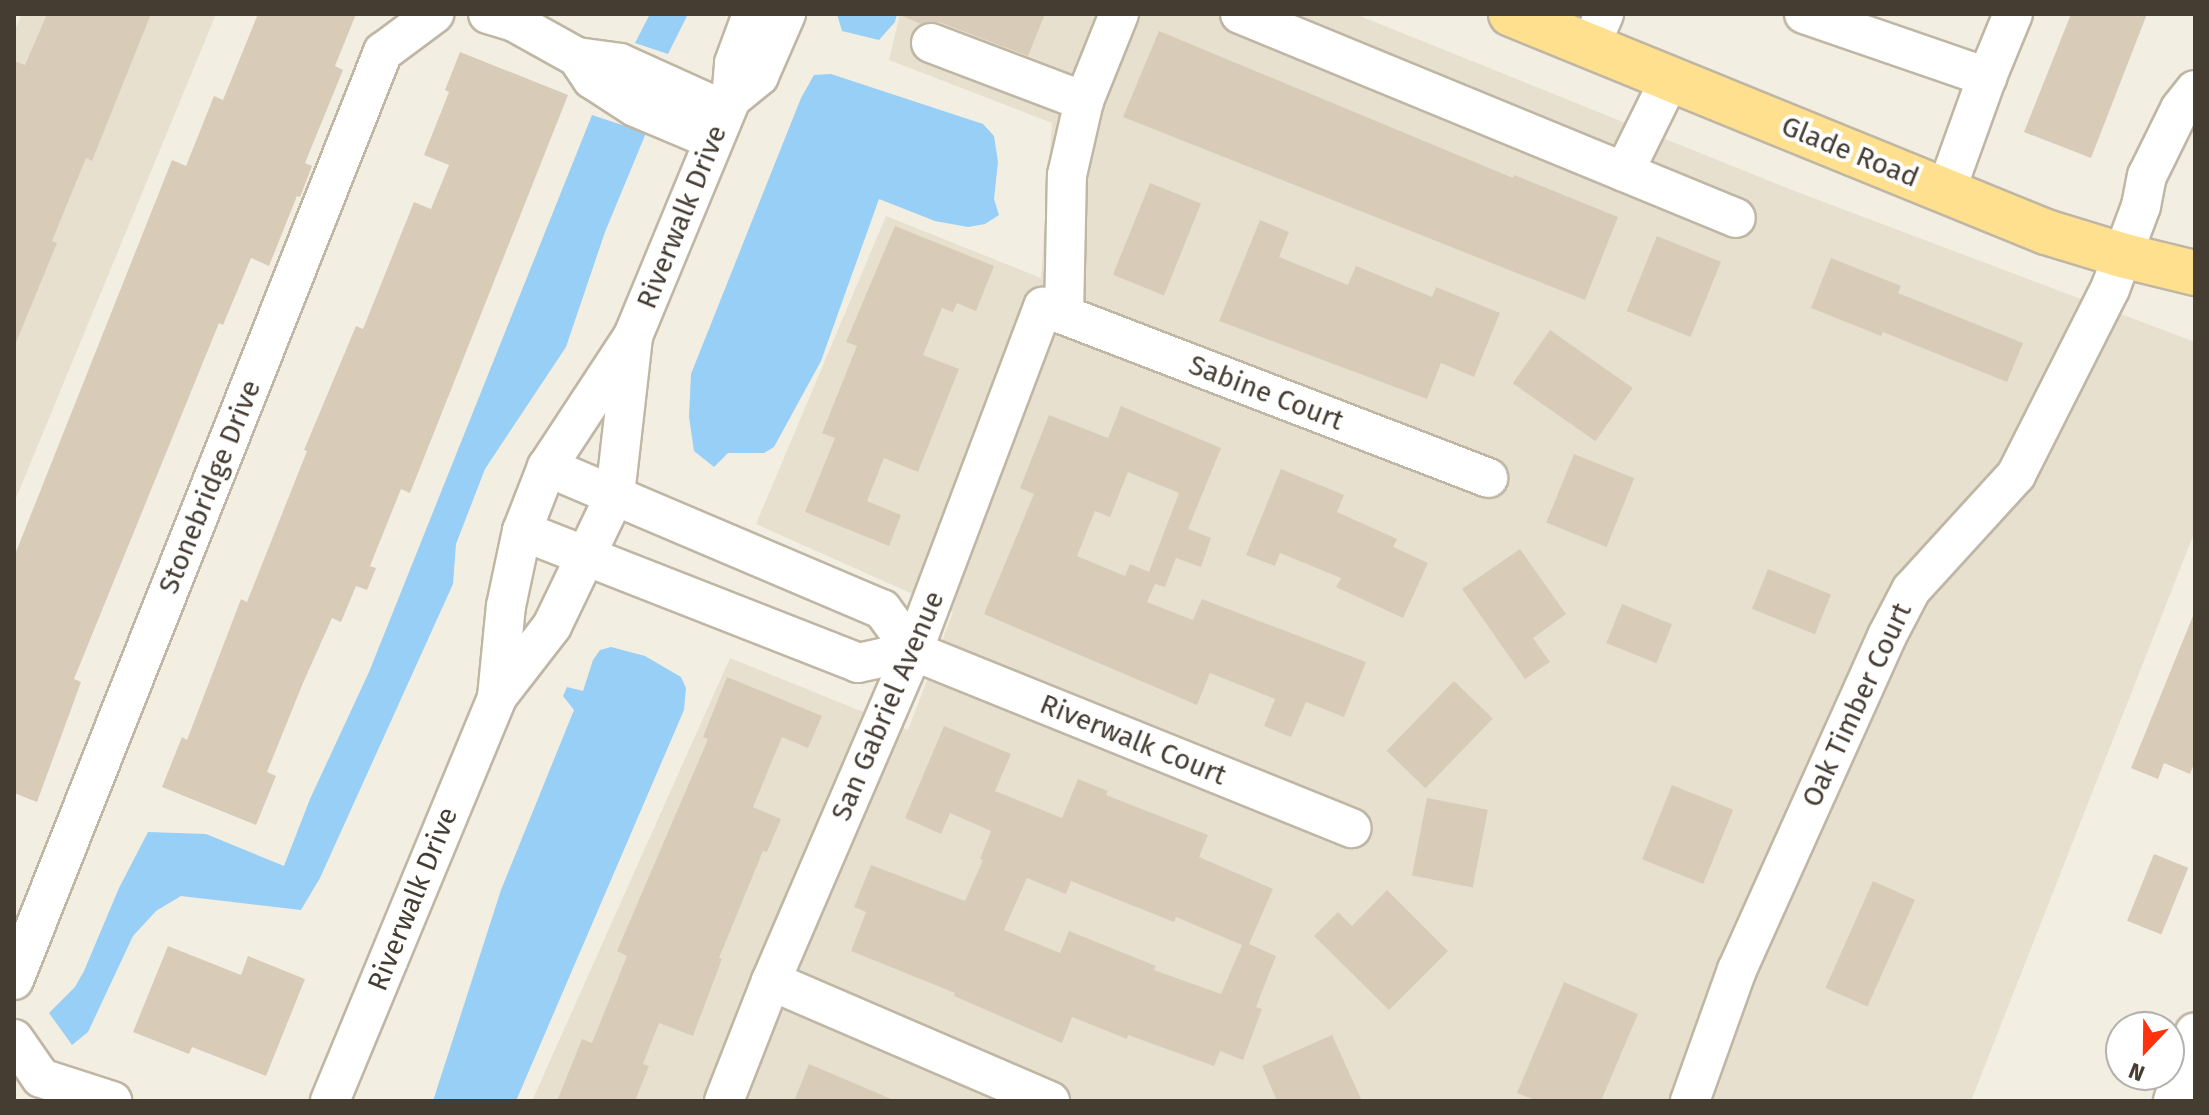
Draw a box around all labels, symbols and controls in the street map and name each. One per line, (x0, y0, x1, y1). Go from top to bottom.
street label: Glade Road (1777, 109, 1923, 195)
street label: Riverwalk Drive (630, 120, 734, 314)
street label: Sabine Court (1184, 348, 1348, 438)
street label: Stonebridge Drive (152, 375, 268, 599)
street label: San Gabriel Avenue (824, 586, 952, 826)
street label: Oak Timber Court (1795, 598, 1919, 812)
street label: Riverwalk Court (1035, 687, 1231, 793)
street label: Riverwalk Drive (361, 802, 465, 996)
north arrow (2105, 1011, 2185, 1091)
text: N (2125, 1057, 2148, 1087)

